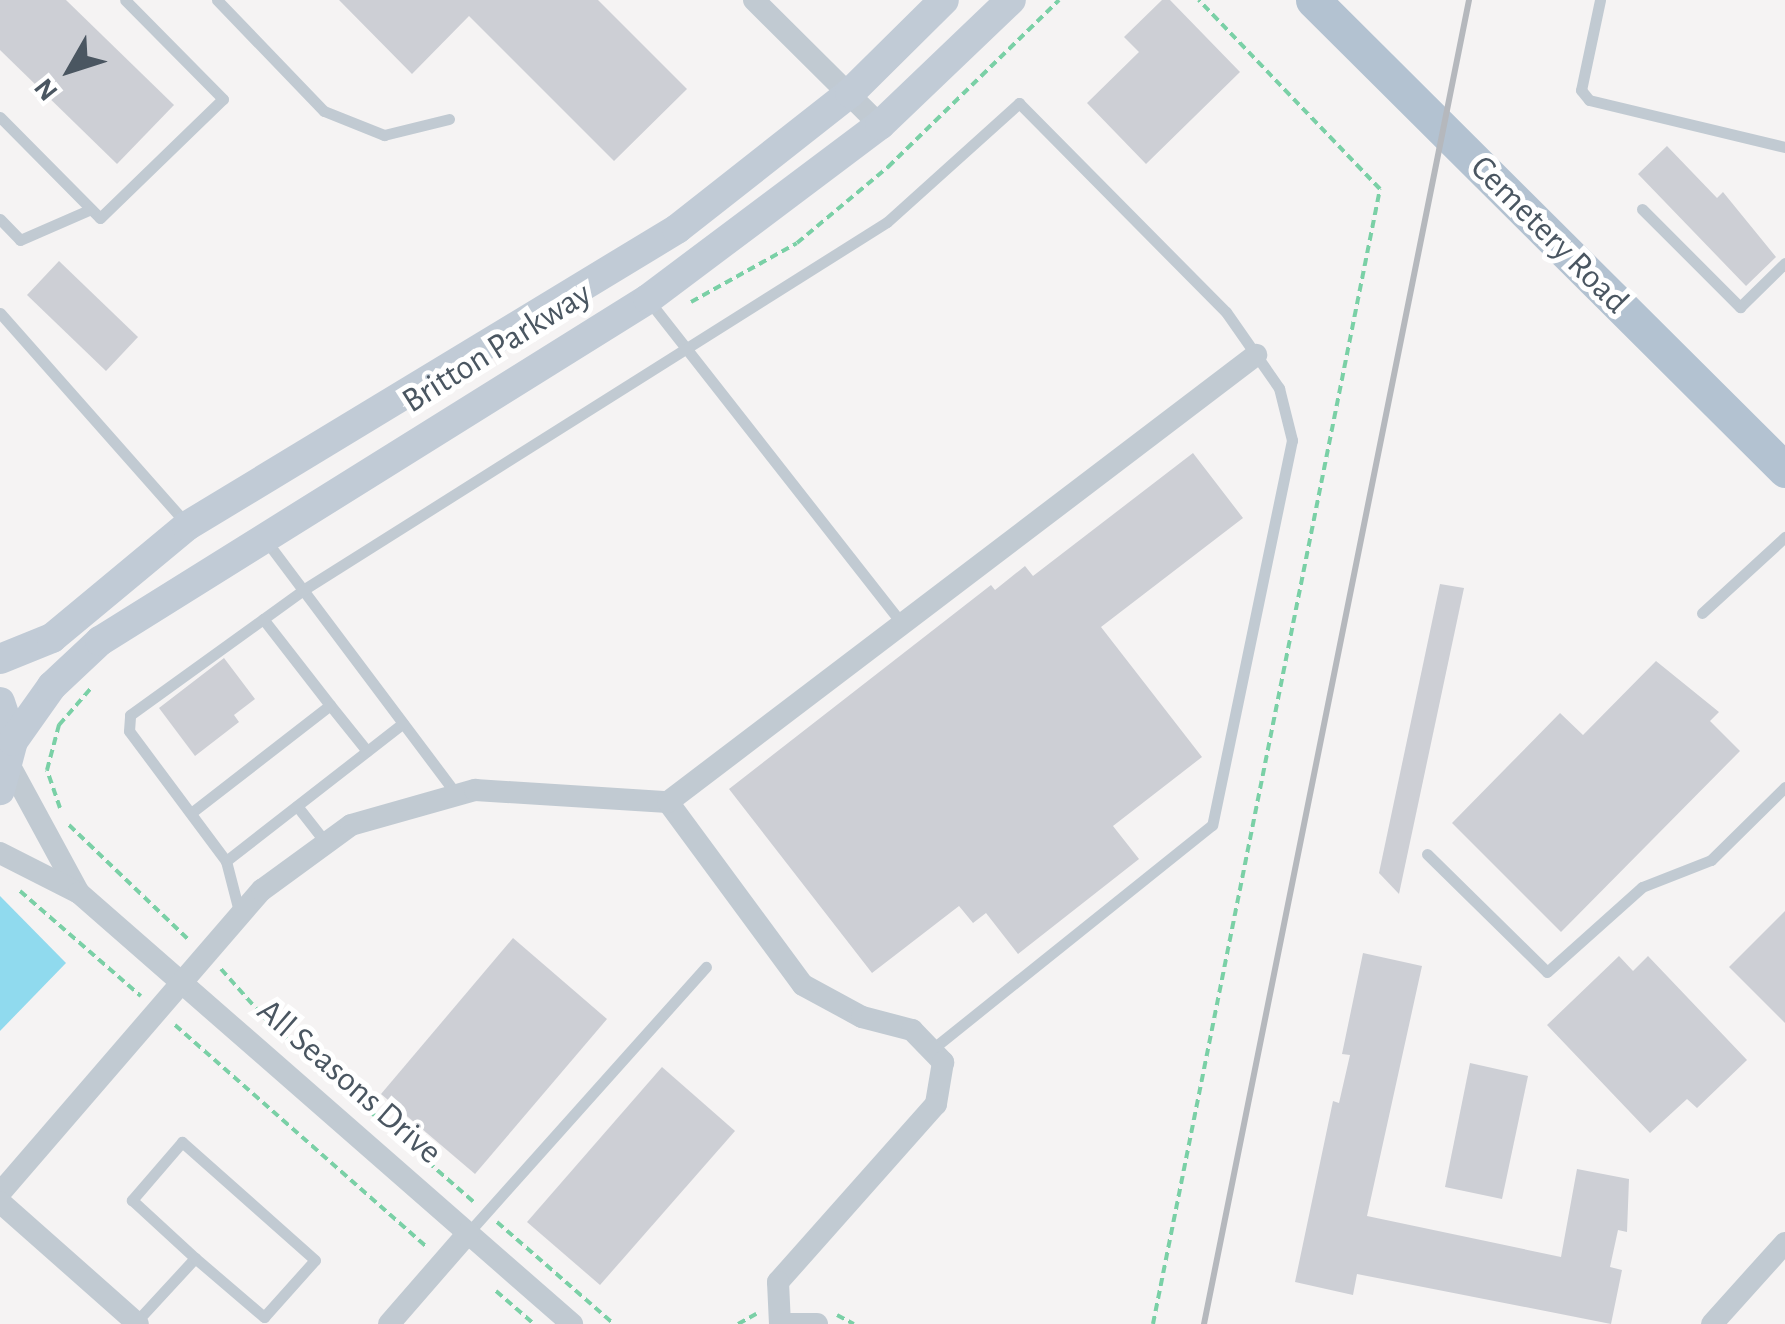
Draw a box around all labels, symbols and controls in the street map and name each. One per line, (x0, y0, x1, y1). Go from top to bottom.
north arrow (20, 20, 120, 120)
text: N (30, 73, 64, 105)
street label: Cemetery Road (1461, 147, 1637, 323)
street label: Britton Parkway (395, 273, 599, 423)
street label: All Seasons Drive (248, 990, 450, 1174)

